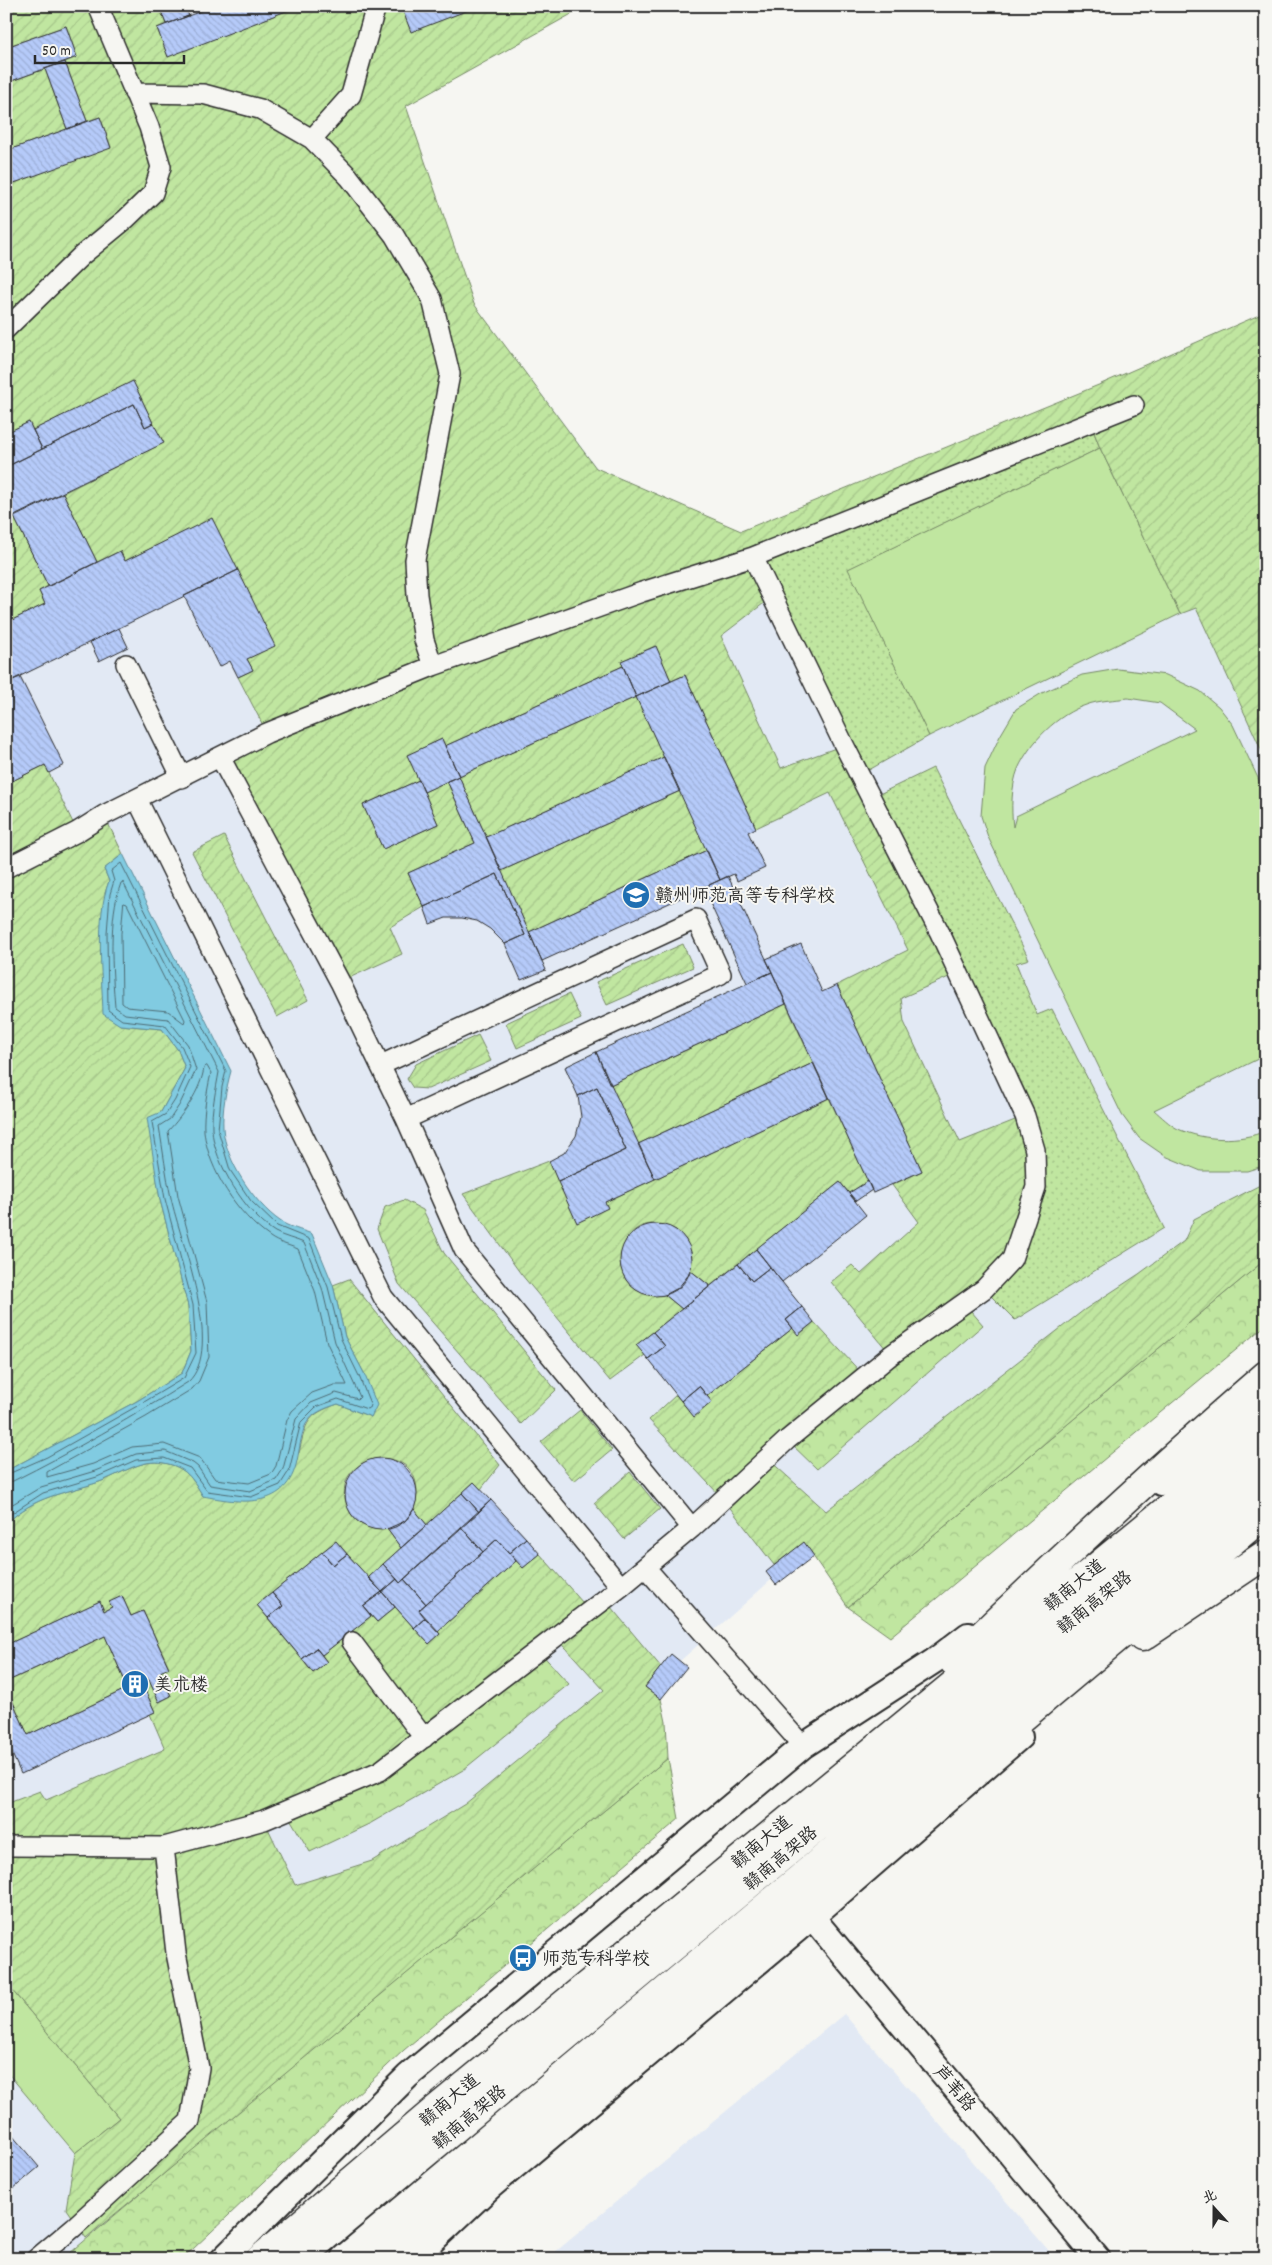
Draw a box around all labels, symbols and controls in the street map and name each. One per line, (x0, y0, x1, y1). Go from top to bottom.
scale bar (35, 32, 184, 64)
text: 50 m (42, 41, 71, 63)
school or university icon: 赣州师范高等专科学校 (621, 880, 651, 910)
place label: 赣州师范高等专科学校 (655, 885, 835, 910)
street label: 赣南大道 (1040, 1555, 1111, 1619)
street label: 赣南高架路 (1053, 1566, 1138, 1642)
building icon: 美术楼 (120, 1669, 150, 1699)
place label: 美术楼 (154, 1674, 208, 1699)
street label: 赣南大道 (727, 1811, 798, 1877)
street label: 赣南高架路 (739, 1821, 824, 1898)
bus stop icon: 师范专科学校 (508, 1943, 538, 1973)
place label: 师范专科学校 (542, 1948, 650, 1973)
street label: 芦苇路 (926, 2061, 980, 2118)
street label: 赣南大道 (415, 2069, 486, 2135)
street label: 赣南高架路 (428, 2080, 513, 2157)
north arrow (1190, 2182, 1240, 2232)
text: 北 (1200, 2186, 1220, 2210)

